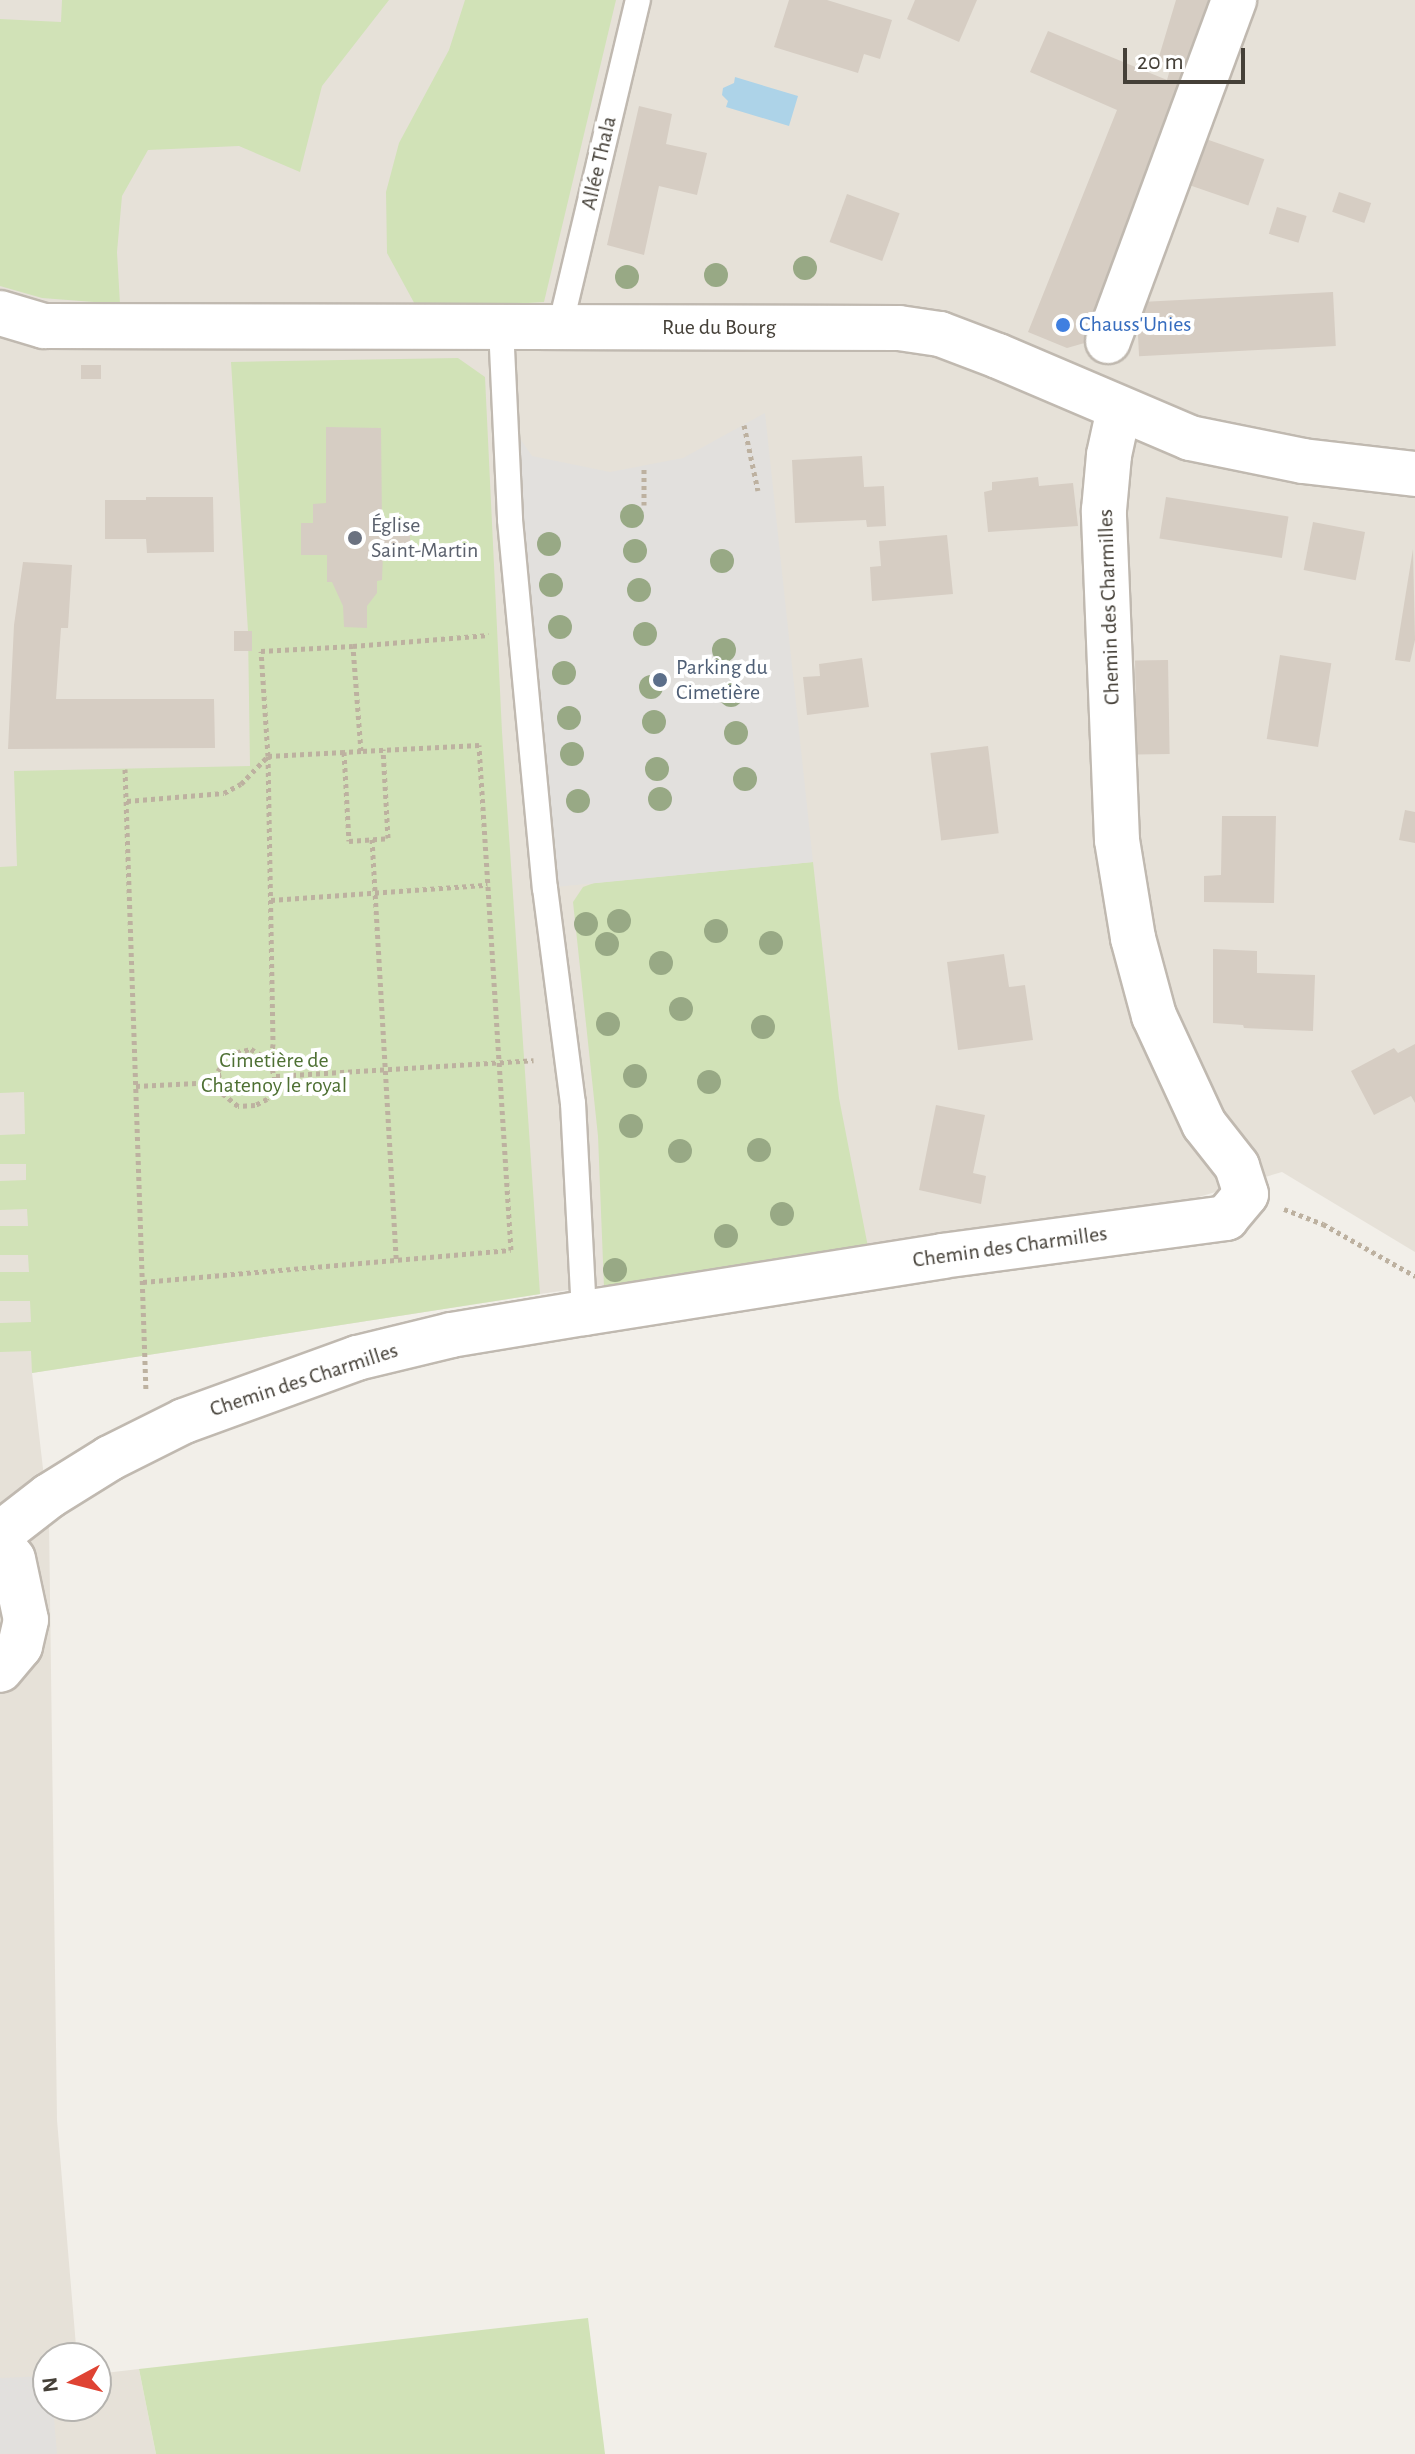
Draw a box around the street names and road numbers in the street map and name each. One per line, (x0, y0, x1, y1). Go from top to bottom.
street label: Allée Thala (575, 114, 623, 212)
street label: Rue du Bourg (662, 315, 776, 341)
street label: Chemin des Charmilles (1092, 508, 1126, 706)
street label: Chemin des Charmilles (911, 1220, 1109, 1274)
street label: Chemin des Charmilles (207, 1337, 401, 1423)

